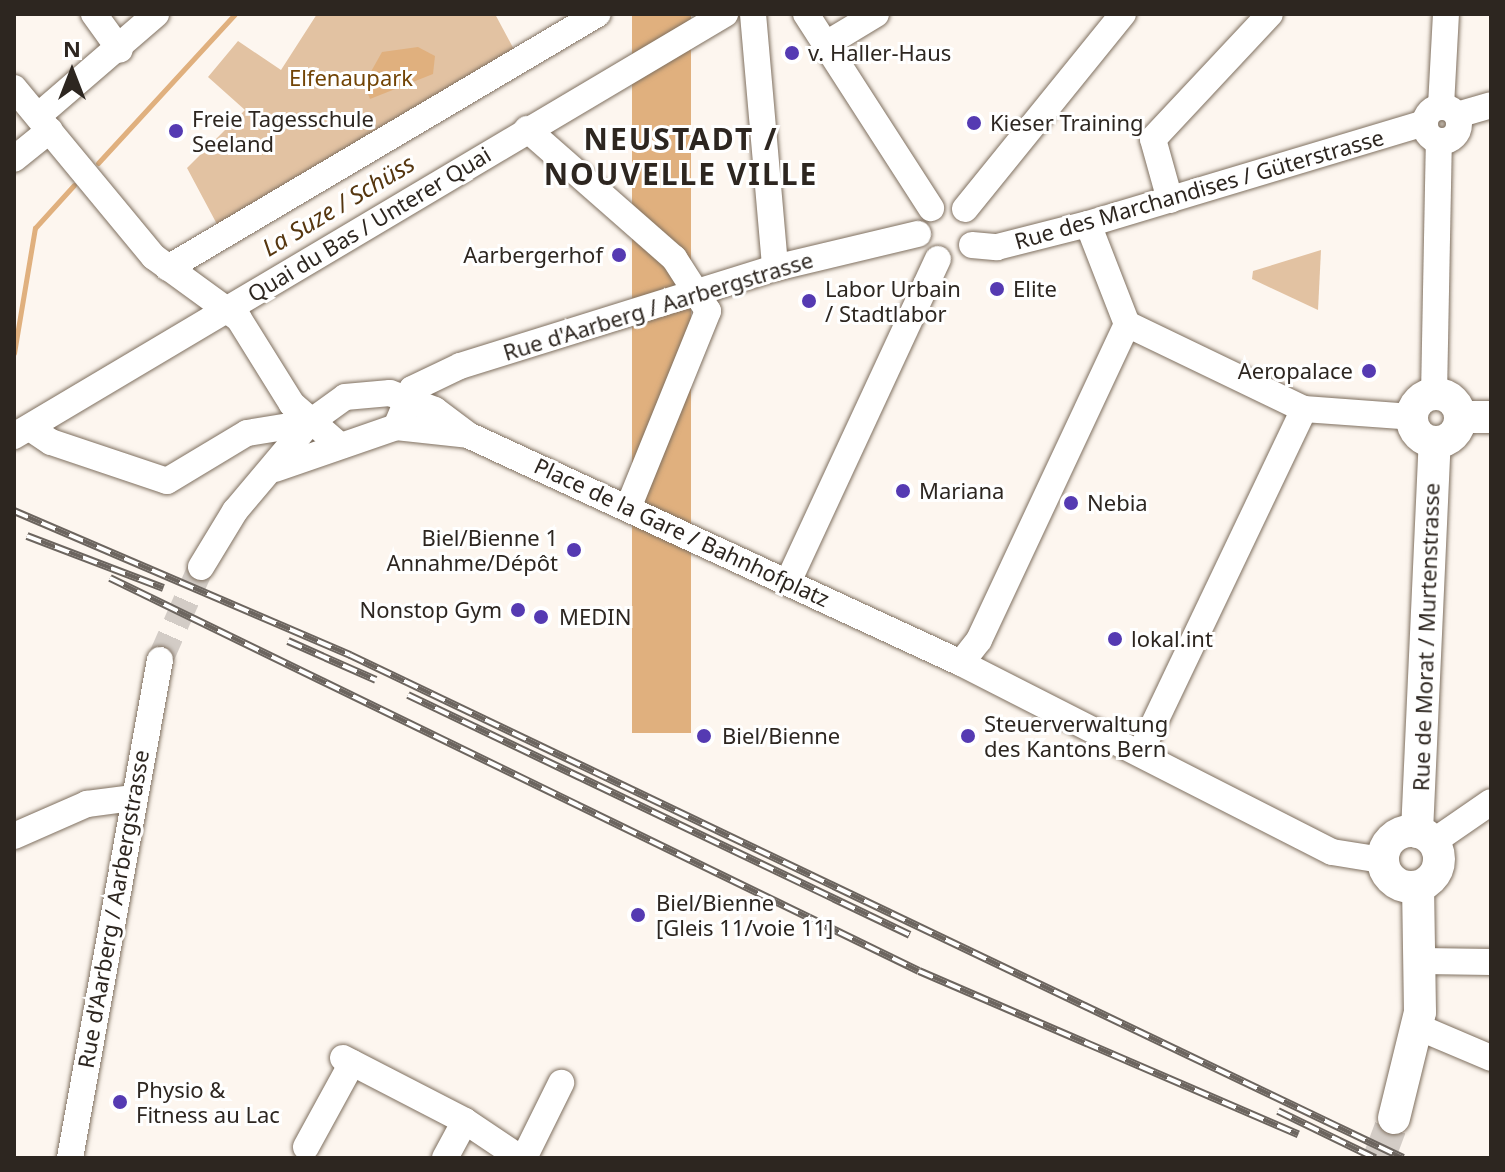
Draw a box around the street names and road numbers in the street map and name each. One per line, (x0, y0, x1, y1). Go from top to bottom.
street label: Rue des Marchandises / Güterstrasse (1011, 124, 1387, 254)
street label: Quai du Bas / Unterer Quai (243, 141, 495, 307)
street label: Rue d'Aarberg / Aarbergstrasse (500, 246, 816, 366)
street label: Place de la Gare / Bahnhofplatz (530, 452, 834, 612)
street label: Rue de Morat / Murtenstrasse (1407, 482, 1445, 792)
street label: Rue d'Aarberg / Aarbergstrasse (72, 748, 154, 1070)

